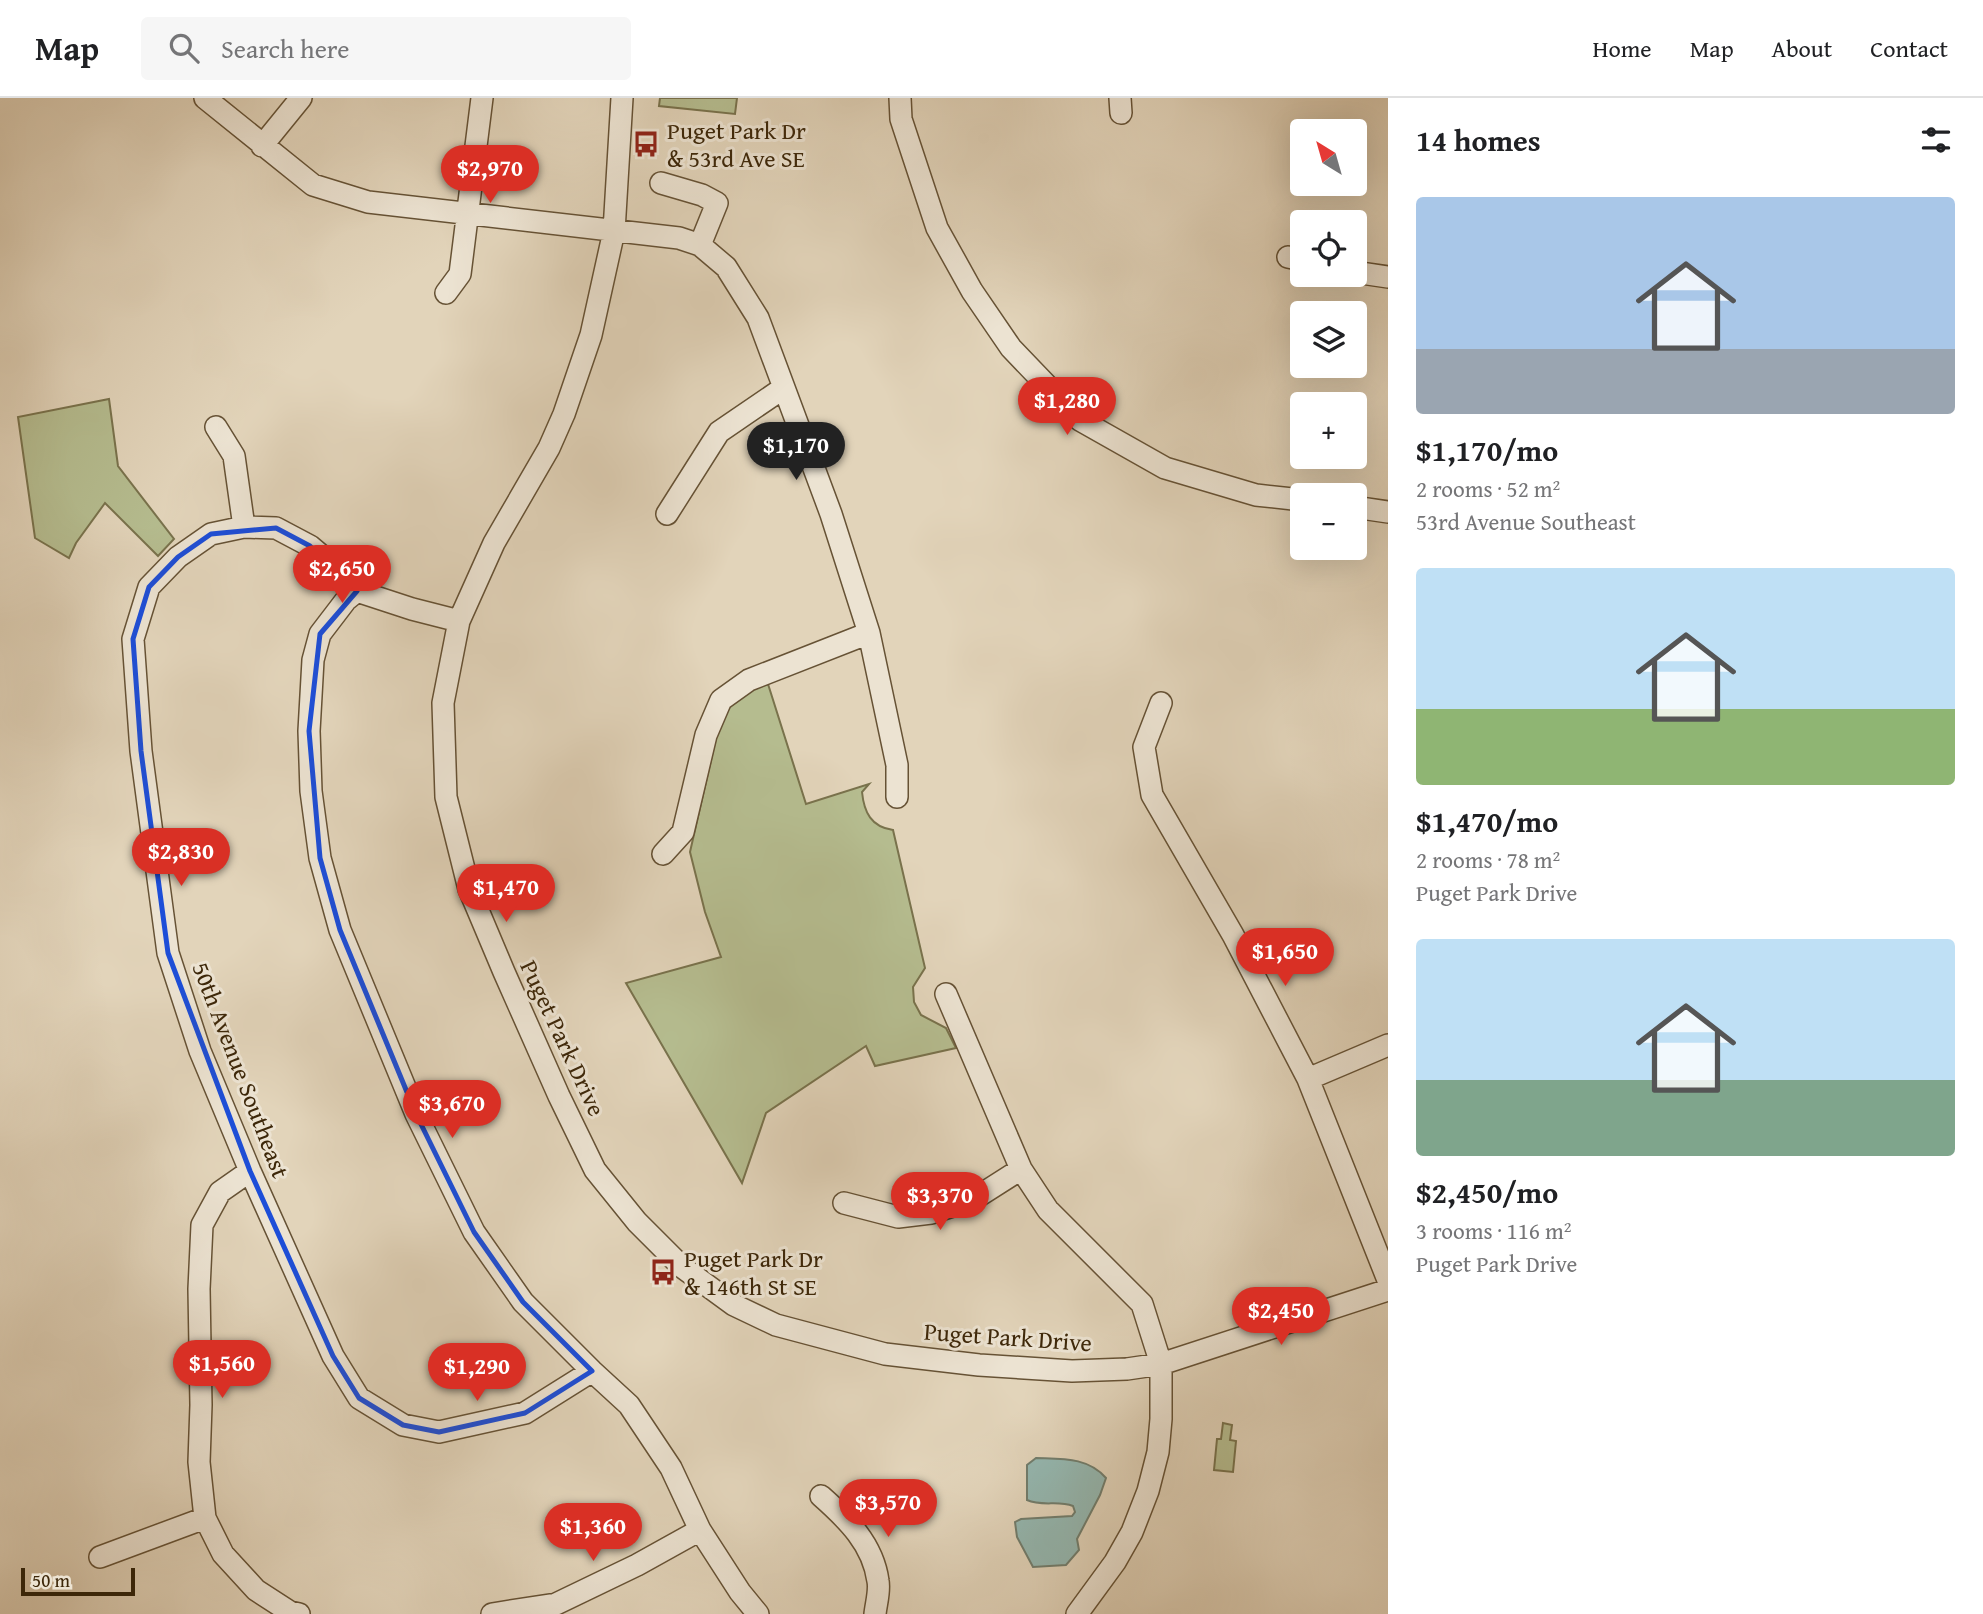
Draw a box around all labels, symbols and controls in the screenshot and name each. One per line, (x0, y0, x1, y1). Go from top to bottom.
search box (141, 17, 631, 80)
text: Map (35, 24, 99, 72)
icon: search (165, 29, 203, 67)
text: Search here (221, 29, 349, 68)
text: Home (1593, 31, 1652, 66)
text: Map (1690, 31, 1734, 66)
text: About (1772, 31, 1832, 66)
text: Contact (1870, 31, 1948, 66)
place label: Puget Park Dr & 53rd Ave SE (667, 113, 806, 176)
text: 14 homes (1416, 118, 1541, 162)
north arrow (1290, 119, 1367, 196)
map controls (1290, 119, 1367, 560)
icon: filters (1917, 121, 1955, 159)
bus stop icon: Puget Park Dr & 53rd Ave SE (631, 129, 661, 159)
pin: $2,970 (433, 146, 547, 205)
text: $2,970 (457, 151, 523, 184)
button: locate (1290, 210, 1367, 287)
icon: home (1623, 243, 1749, 369)
button: layers (1290, 301, 1367, 378)
pin: $1,280 (1010, 378, 1124, 437)
text: $1,280 (1034, 383, 1100, 416)
button: + (1290, 392, 1367, 469)
pin: $1,170 (739, 422, 853, 482)
text: $1,170 (763, 428, 829, 461)
text: $1,170/mo (1416, 428, 1558, 472)
text: 2 rooms · 52 m² (1416, 472, 1560, 505)
button: − (1290, 483, 1367, 560)
text: 53rd Avenue Southeast (1416, 505, 1636, 538)
pin: $2,650 (285, 546, 399, 605)
text: $2,650 (309, 551, 375, 584)
icon: home (1623, 614, 1749, 740)
text: $1,470/mo (1416, 799, 1558, 843)
pin: $2,830 (124, 828, 238, 888)
text: $2,830 (148, 834, 214, 867)
text: 2 rooms · 78 m² (1416, 843, 1560, 876)
pin: $1,470 (449, 864, 563, 924)
text: $1,470 (473, 870, 539, 903)
text: Puget Park Drive (1416, 876, 1577, 909)
pin: $1,650 (1228, 928, 1342, 988)
text: $1,650 (1252, 934, 1318, 967)
street label: Puget Park Drive (512, 954, 614, 1122)
street label: 50th Avenue Southeast (184, 957, 299, 1184)
icon: home (1623, 985, 1749, 1111)
pin: $3,670 (395, 1080, 509, 1140)
text: $3,670 (419, 1086, 485, 1119)
text: $2,450/mo (1416, 1170, 1558, 1214)
pin: $3,370 (883, 1172, 997, 1232)
text: $3,370 (907, 1178, 973, 1211)
text: 3 rooms · 116 m² (1416, 1214, 1571, 1247)
place label: Puget Park Dr & 146th St SE (684, 1241, 823, 1304)
text: Puget Park Drive (1416, 1247, 1577, 1280)
bus stop icon: Puget Park Dr & 146th St SE (648, 1257, 678, 1287)
pin: $2,450 (1224, 1288, 1338, 1347)
text: $2,450 (1248, 1293, 1314, 1326)
street label: Puget Park Drive (923, 1314, 1093, 1360)
pin: $1,560 (165, 1340, 279, 1400)
pin: $1,290 (420, 1344, 534, 1403)
text: $1,560 (189, 1346, 255, 1379)
text: $1,290 (444, 1349, 510, 1382)
pin: $3,570 (831, 1480, 945, 1539)
text: $3,570 (855, 1485, 921, 1518)
pin: $1,360 (536, 1504, 650, 1563)
text: $1,360 (560, 1509, 626, 1542)
scale bar (21, 1565, 135, 1597)
text: 50 m (32, 1566, 70, 1594)

